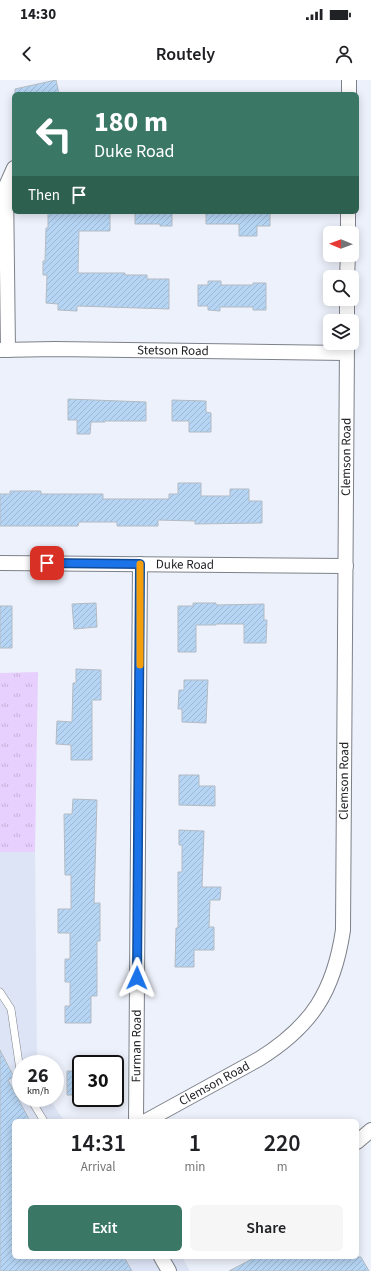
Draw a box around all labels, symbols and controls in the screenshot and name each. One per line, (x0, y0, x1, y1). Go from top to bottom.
text: 14:30 (20, 4, 56, 25)
text: Routely (156, 42, 215, 67)
icon: back (16, 43, 38, 65)
icon: person (333, 43, 355, 65)
text: 180 m (94, 102, 168, 142)
icon: left (28, 108, 80, 160)
text: Duke Road (94, 139, 175, 164)
icon: arrive (68, 184, 90, 206)
text: Then (28, 185, 60, 206)
north arrow (323, 226, 359, 262)
map controls (323, 226, 359, 350)
button: search (323, 270, 359, 306)
button: layers (323, 314, 359, 350)
street label: Stetson Road (137, 341, 209, 360)
street label: Clemson Road (337, 418, 355, 496)
pin (30, 546, 64, 580)
icon: arrive (36, 552, 58, 574)
street label: Duke Road (156, 555, 214, 574)
street label: Clemson Road (335, 742, 353, 820)
position arrow (116, 957, 158, 999)
street label: Furman Road (127, 1010, 146, 1082)
speed limit sign: 30 (72, 1055, 124, 1107)
street label: Clemson Road (176, 1057, 253, 1110)
text: 26 (27, 1062, 49, 1090)
text: km/h (27, 1084, 49, 1098)
text: 14:31 (70, 1126, 126, 1161)
text: 1 (189, 1126, 201, 1161)
text: 220 (264, 1126, 301, 1161)
text: Arrival (81, 1158, 116, 1176)
text: min (184, 1158, 205, 1176)
text: m (277, 1158, 288, 1176)
button: Exit (28, 1205, 182, 1251)
button: Share (190, 1205, 343, 1251)

